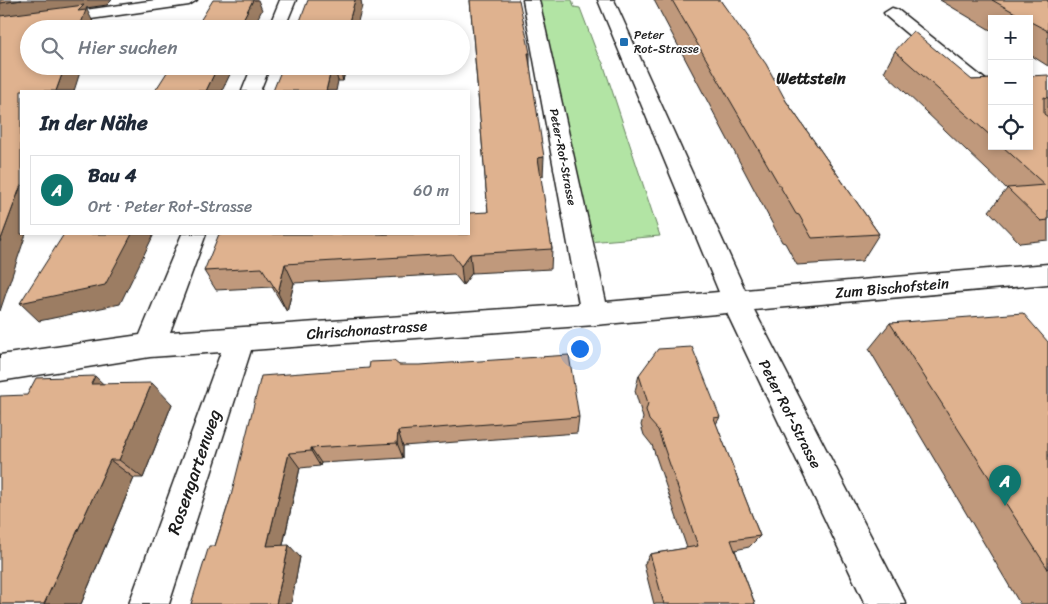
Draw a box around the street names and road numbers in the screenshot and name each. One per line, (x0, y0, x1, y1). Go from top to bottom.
street label: Peter-Rot-Strasse (543, 107, 583, 207)
street label: Zum Bischofstein (834, 270, 950, 306)
street label: Chrischonastrasse (306, 313, 429, 347)
street label: Peter Rot-Strasse (751, 355, 829, 473)
street label: Rosengartenweg (158, 405, 230, 539)

